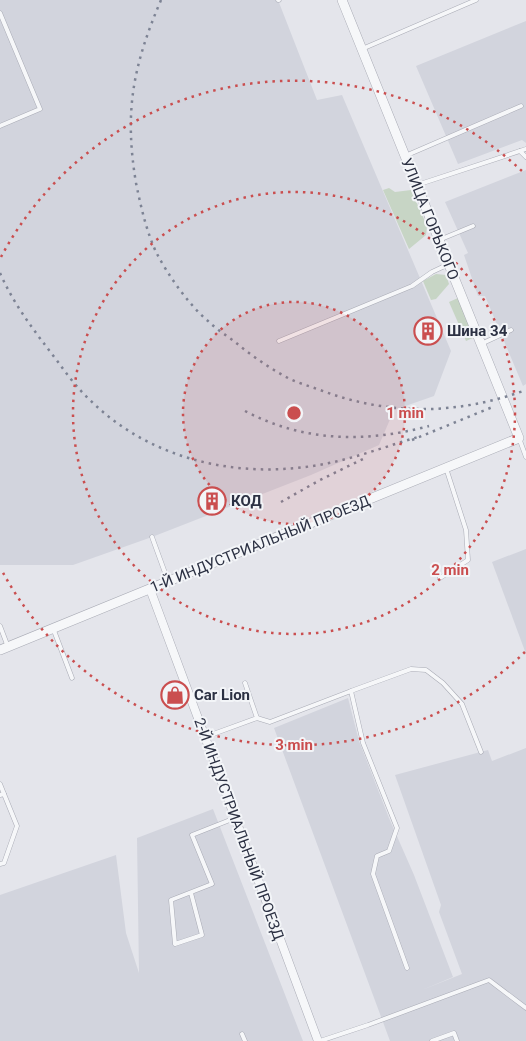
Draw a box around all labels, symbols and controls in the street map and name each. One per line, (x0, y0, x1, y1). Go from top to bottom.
street label: УЛИЦА ГОРЬКОГО (397, 155, 463, 283)
building icon: Шина 34 (413, 316, 443, 346)
place label: Шина 34 (447, 322, 508, 340)
centre of rings (285, 404, 303, 422)
text: 1 min (386, 404, 424, 422)
building icon: КОД (197, 486, 227, 516)
street label: 1-Й ИНДУСТРИАЛЬНЫЙ ПРОЕЗД (148, 492, 372, 596)
place label: КОД (231, 492, 262, 510)
text: 2 min (431, 561, 469, 579)
shop icon: Car Lion (160, 680, 190, 710)
place label: Car Lion (194, 686, 250, 704)
street label: 2-Й ИНДУСТРИАЛЬНЫЙ ПРОЕЗД (190, 715, 288, 943)
text: 3 min (275, 736, 313, 754)

